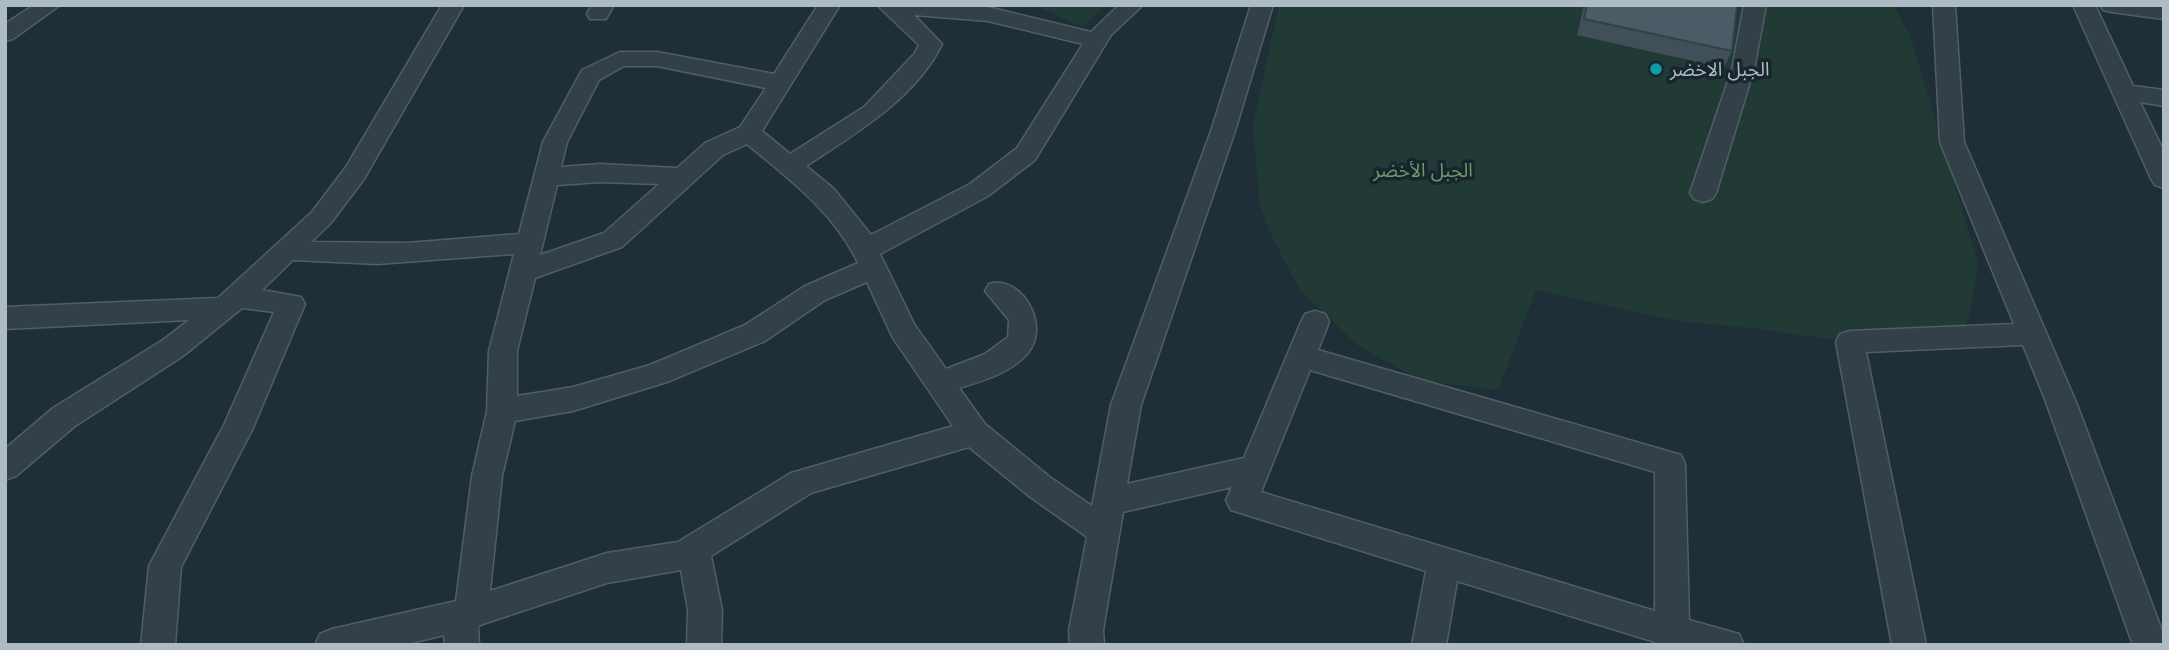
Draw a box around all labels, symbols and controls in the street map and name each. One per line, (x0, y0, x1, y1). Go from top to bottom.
place label: الجبل الاخضر (1669, 59, 1770, 81)
marker: الجبل الاخضر (1648, 61, 1664, 77)
park label: الجبل الأخضر (1372, 160, 1473, 182)

